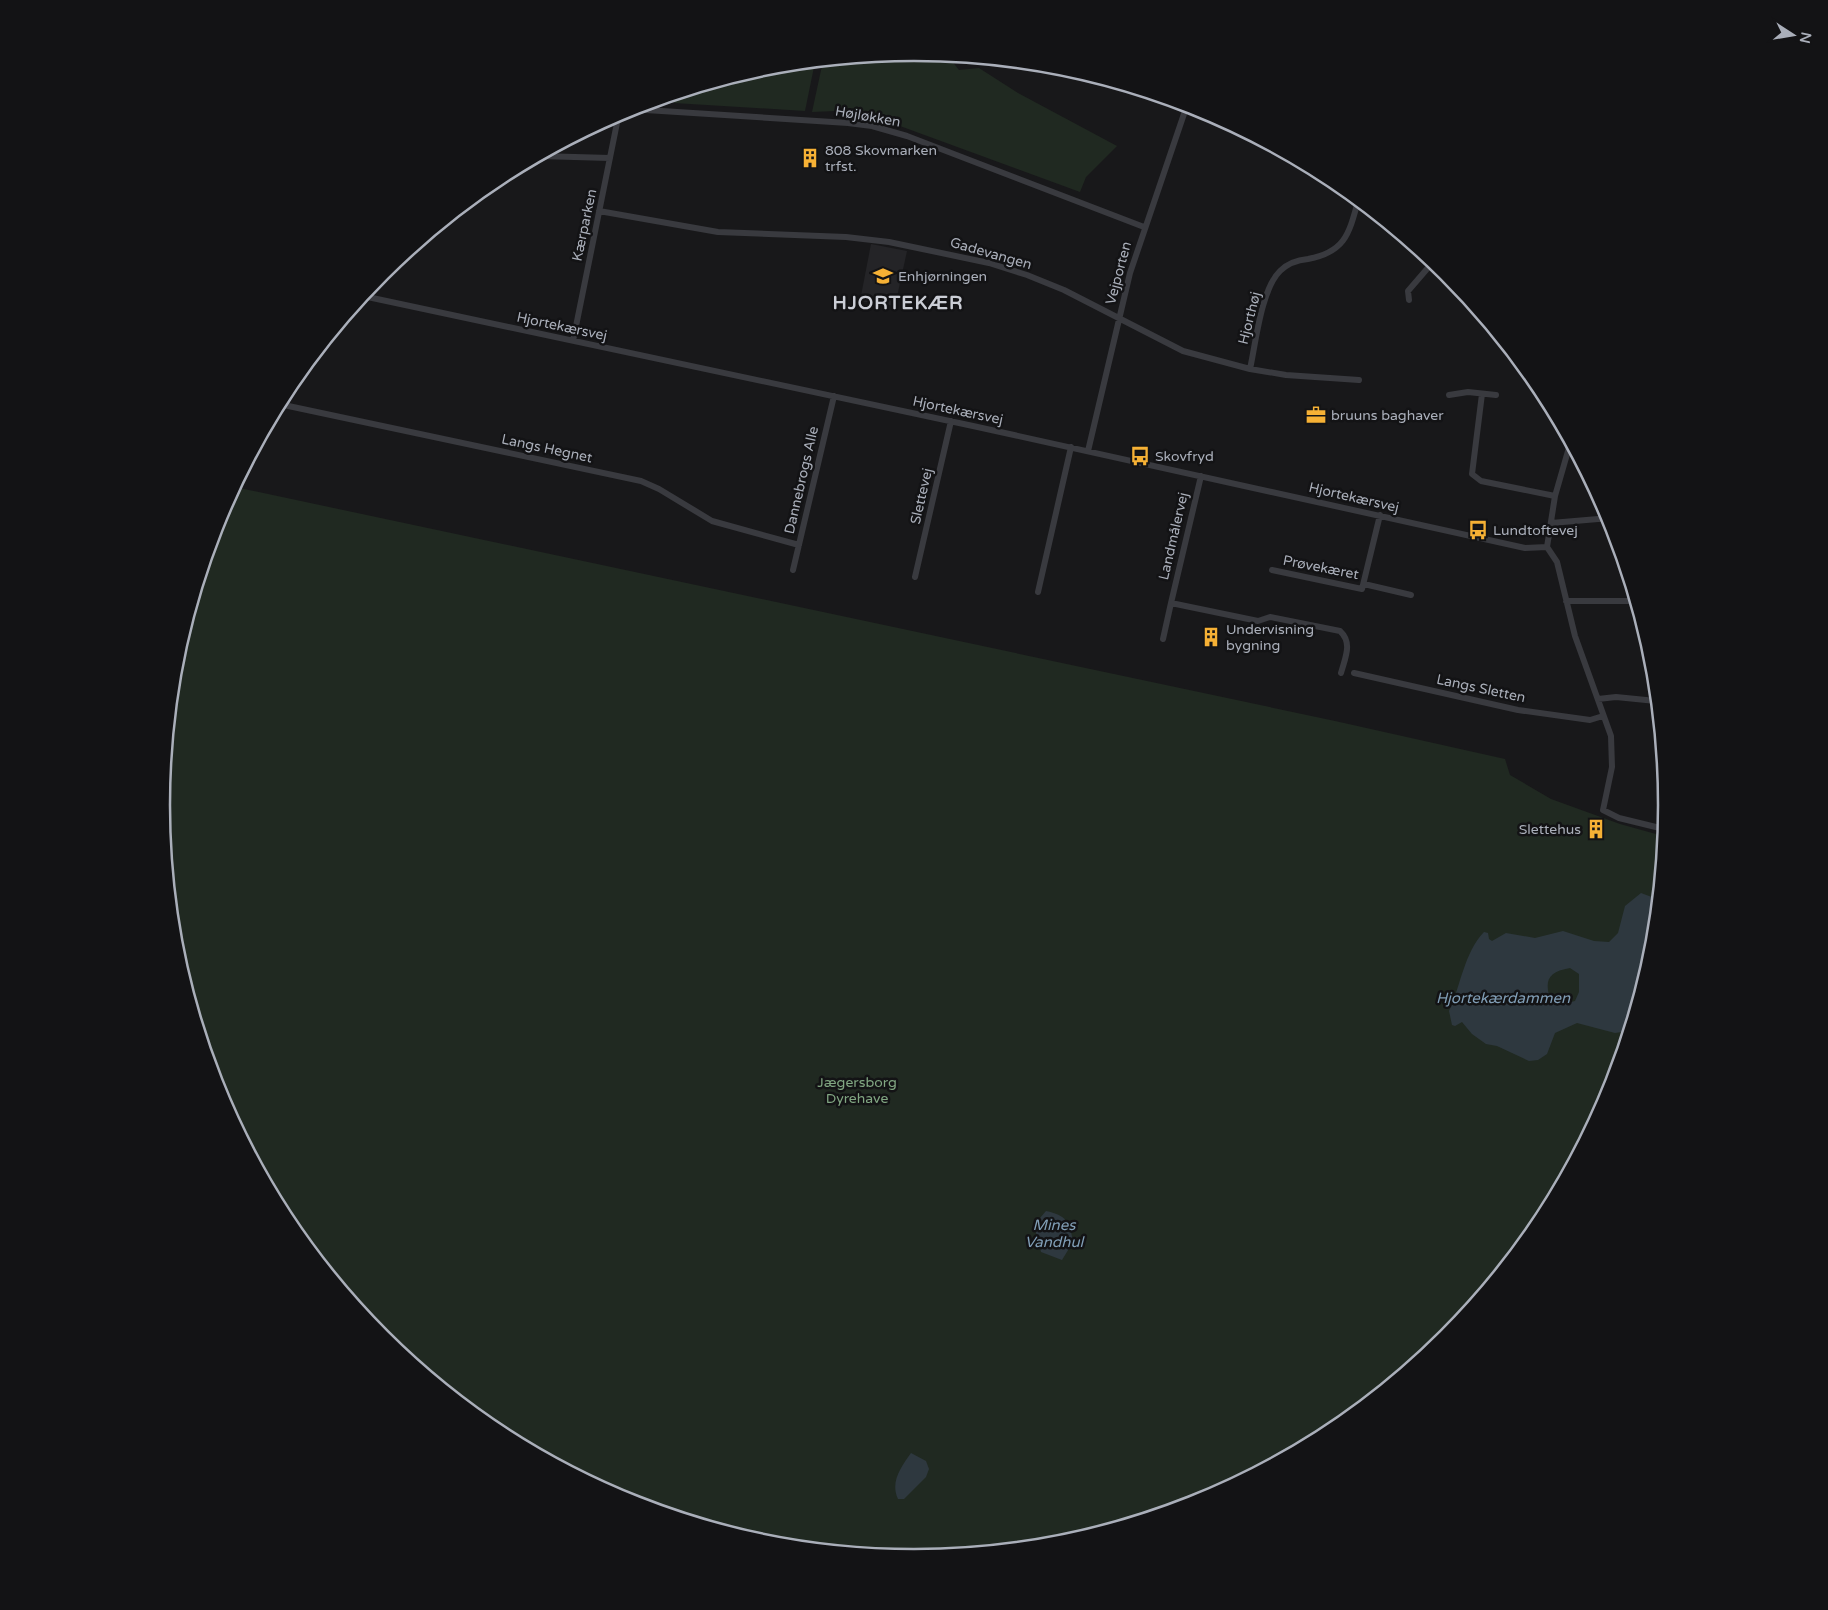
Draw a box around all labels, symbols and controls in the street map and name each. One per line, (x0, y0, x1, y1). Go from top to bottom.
north arrow (1768, 10, 1818, 60)
text: N (1796, 30, 1815, 45)
street label: Højløkken (834, 102, 902, 131)
place label: 808 Skovmarken trfst. (825, 142, 937, 175)
building icon: 808 Skovmarken trfst. (799, 147, 821, 169)
street label: Kærparken (569, 187, 600, 263)
street label: Gadevangen (948, 234, 1034, 273)
street label: Vejporten (1102, 240, 1135, 307)
school or university icon: Enhjørningen (872, 265, 894, 287)
place label: Enhjørningen (898, 268, 987, 285)
street label: Hjorthøj (1235, 290, 1264, 346)
district label: HJORTEKÆR (833, 292, 963, 314)
street label: Hjortekærsvej (515, 309, 609, 344)
street label: Hjortekærsvej (911, 393, 1005, 428)
office icon: bruuns baghaver (1305, 404, 1327, 426)
place label: bruuns baghaver (1331, 407, 1444, 424)
street label: Dannebrogs Alle (781, 424, 822, 536)
street label: Langs Hegnet (500, 431, 595, 467)
bus stop icon: Skovfryd (1129, 445, 1151, 467)
place label: Skovfryd (1155, 448, 1214, 465)
street label: Slettevej (907, 466, 936, 526)
street label: Hjortekærsvej (1307, 479, 1401, 516)
street label: Landmålervej (1155, 491, 1192, 582)
bus stop icon: Lundtoftevej (1467, 519, 1489, 541)
place label: Lundtoftevej (1493, 522, 1578, 539)
street label: Prøvekæret (1282, 552, 1361, 583)
place label: Undervisning bygning (1226, 621, 1314, 654)
building icon: Undervisning bygning (1200, 626, 1222, 648)
street label: Langs Sletten (1435, 671, 1527, 706)
building icon: Slettehus (1585, 818, 1607, 840)
place label: Slettehus (1519, 821, 1581, 838)
water label: Hjortekærdammen (1436, 989, 1571, 1007)
park label: Jægersborg Dyrehave (817, 1074, 897, 1107)
water label: Mines Vandhul (1025, 1216, 1086, 1251)

